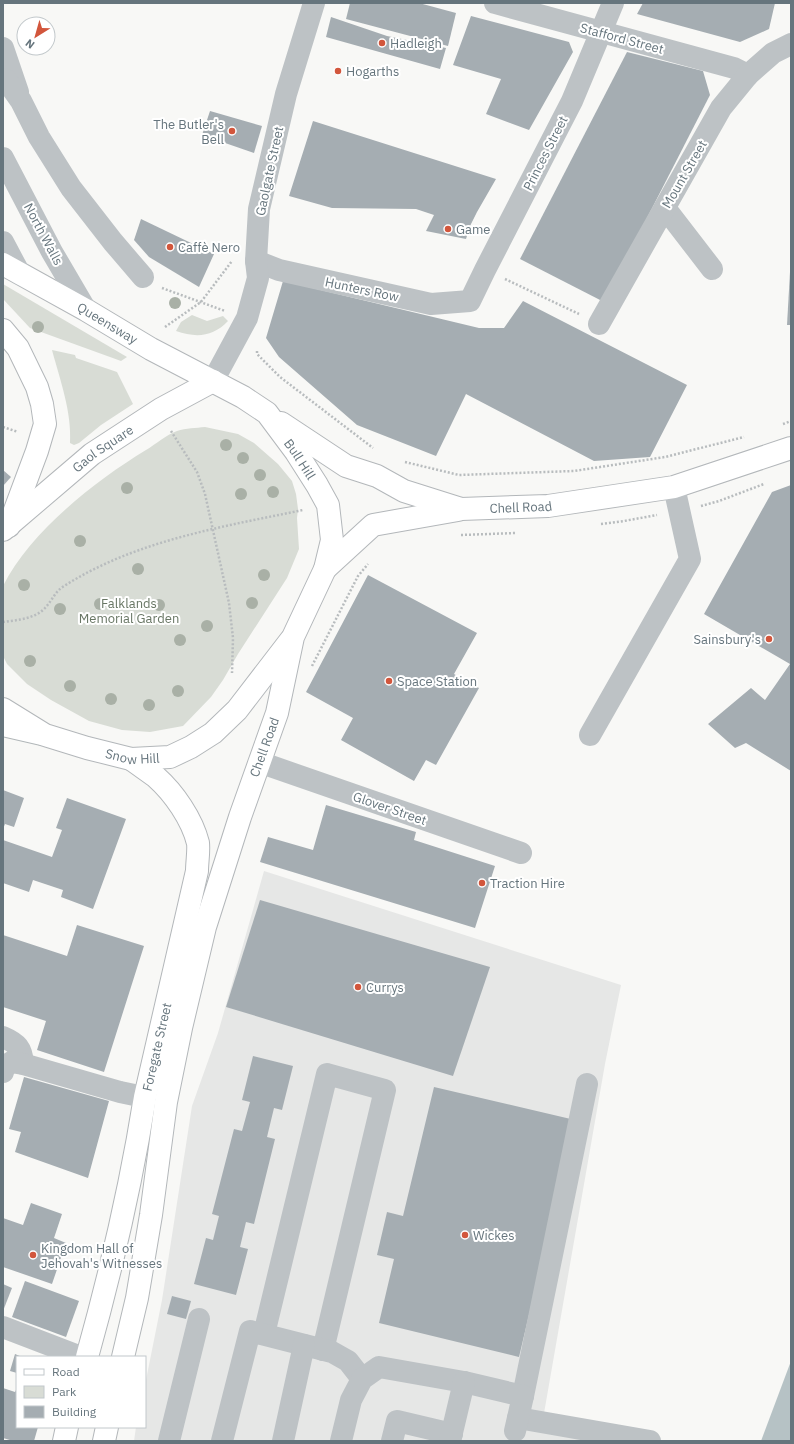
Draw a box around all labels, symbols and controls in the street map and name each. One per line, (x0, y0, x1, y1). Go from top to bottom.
north arrow (16, 16, 56, 56)
street label: Stafford Street (578, 19, 665, 58)
place label: Hadleigh (390, 35, 442, 52)
text: N (23, 36, 37, 52)
marker: Hadleigh (377, 38, 387, 48)
place label: Hogarths (346, 63, 399, 80)
marker: Hogarths (333, 66, 343, 76)
street label: Princes Street (519, 113, 572, 194)
place label: The Butler's Bell (153, 116, 224, 148)
street label: Gaolgate Street (252, 125, 287, 217)
marker: The Butler's Bell (227, 126, 237, 136)
street label: Mount Street (658, 137, 711, 211)
street label: North Walls (20, 200, 67, 268)
place label: Game (456, 221, 490, 238)
marker: Game (443, 224, 453, 234)
place label: Caffè Nero (178, 239, 240, 256)
marker: Caffè Nero (165, 242, 175, 252)
street label: Hunters Row (323, 273, 400, 306)
street label: Queensway (74, 299, 141, 348)
street label: Gaol Square (69, 421, 137, 476)
street label: Bull Hill (280, 435, 320, 483)
street label: Chell Road (489, 497, 553, 517)
park label: Falklands Memorial Garden (79, 595, 179, 627)
place label: Sainsbury's (693, 631, 761, 648)
marker: Sainsbury's (764, 634, 774, 644)
place label: Space Station (397, 673, 477, 690)
marker: Space Station (384, 676, 394, 686)
street label: Chell Road (246, 715, 283, 779)
street label: Snow Hill (104, 745, 161, 768)
street label: Glover Street (351, 788, 429, 829)
place label: Traction Hire (490, 875, 565, 892)
marker: Traction Hire (477, 878, 487, 888)
place label: Currys (366, 979, 404, 996)
marker: Currys (353, 982, 363, 992)
street label: Foregate Street (139, 1001, 175, 1093)
place label: Wickes (473, 1227, 514, 1244)
marker: Wickes (460, 1230, 470, 1240)
place label: Kingdom Hall of Jehovah's Witnesses (41, 1240, 162, 1272)
marker: Kingdom Hall of Jehovah's Witnesses (28, 1250, 38, 1260)
legend (16, 1356, 146, 1428)
text: Road (52, 1364, 80, 1379)
text: Park (52, 1384, 77, 1399)
text: Building (52, 1404, 97, 1419)

